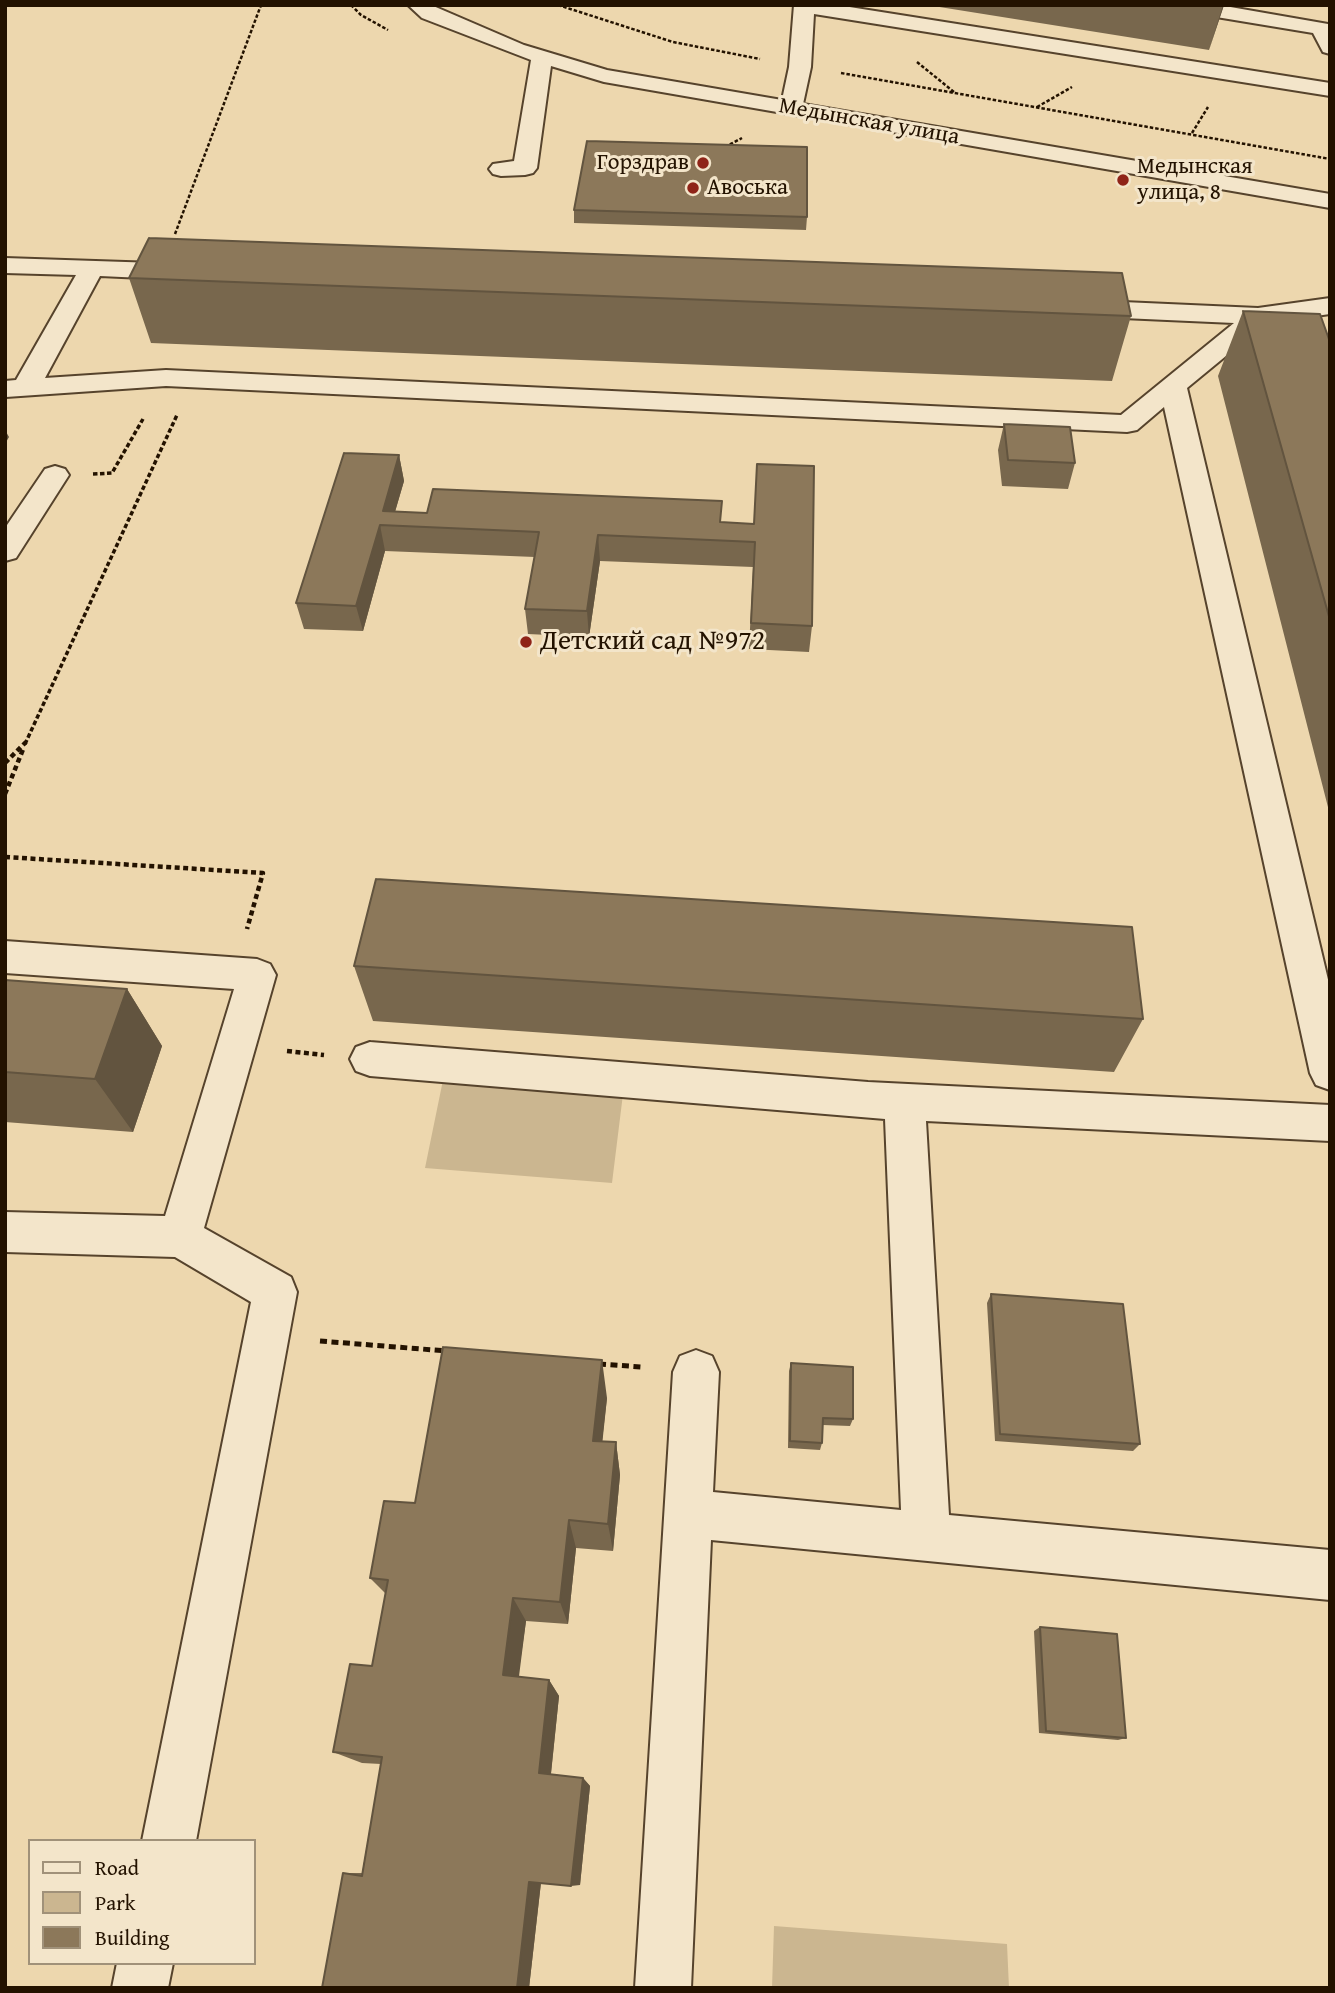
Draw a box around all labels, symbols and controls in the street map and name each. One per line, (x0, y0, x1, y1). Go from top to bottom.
street label: Медынская улица (777, 93, 961, 151)
place label: Горздрав (597, 149, 689, 177)
place label: Медынская улица, 8 (1137, 153, 1253, 207)
marker: Горздрав (695, 155, 711, 171)
marker: Медынская улица, 8 (1115, 172, 1131, 188)
place label: Авоська (707, 174, 788, 202)
marker: Авоська (685, 180, 701, 196)
place label: Детский сад №972 (540, 625, 765, 659)
marker: Детский сад №972 (518, 634, 534, 650)
legend (28, 1839, 256, 1965)
text: Road (95, 1852, 139, 1883)
text: Park (95, 1887, 136, 1918)
text: Building (95, 1922, 169, 1953)

